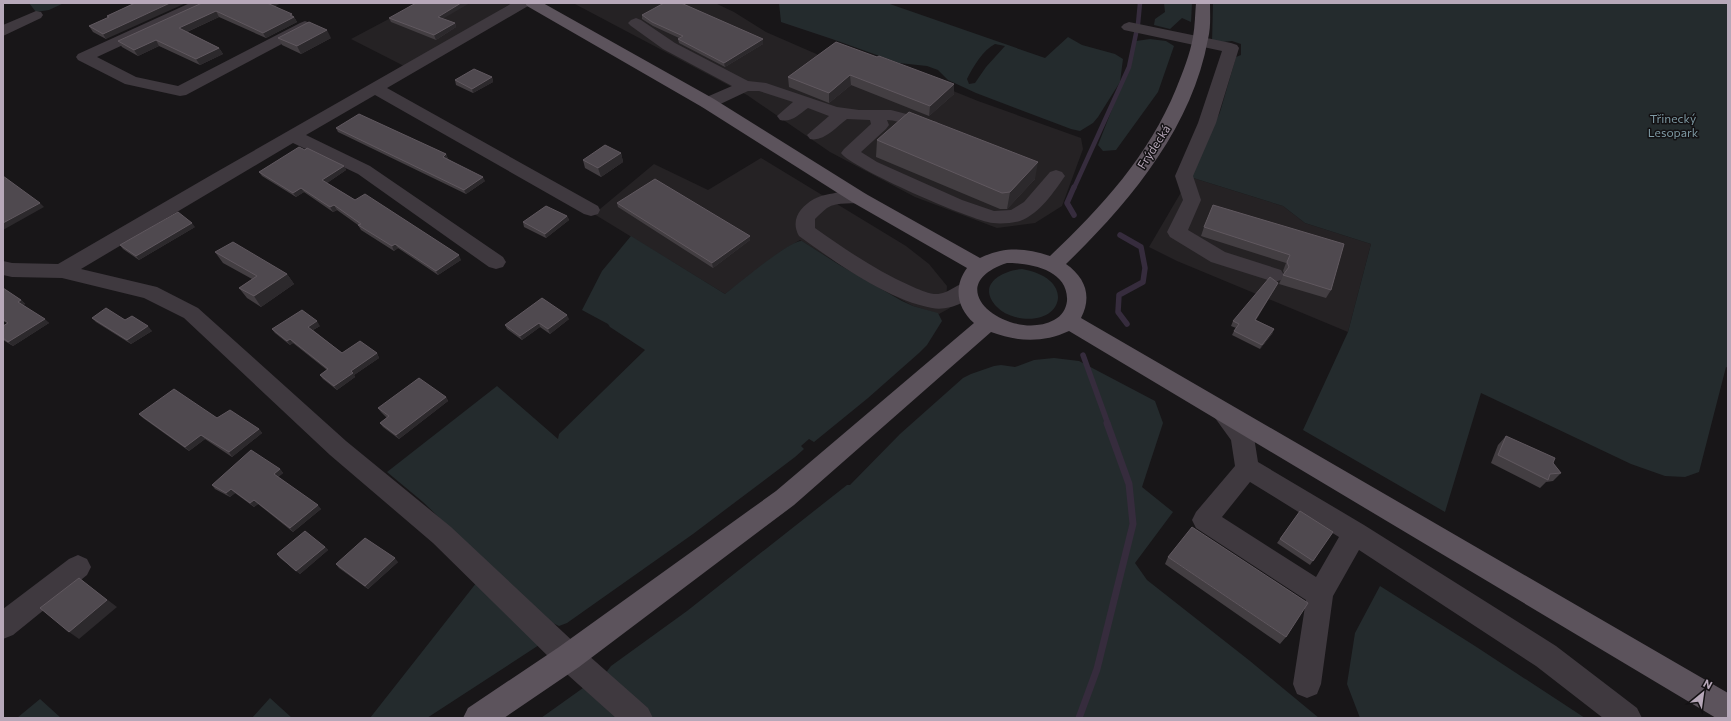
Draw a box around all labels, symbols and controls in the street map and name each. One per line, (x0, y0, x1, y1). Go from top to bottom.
park label: Třinecký Lesopark (1648, 111, 1699, 139)
street label: Frýdecká (1134, 122, 1173, 171)
north arrow (1683, 673, 1723, 713)
text: N (1701, 676, 1715, 692)

